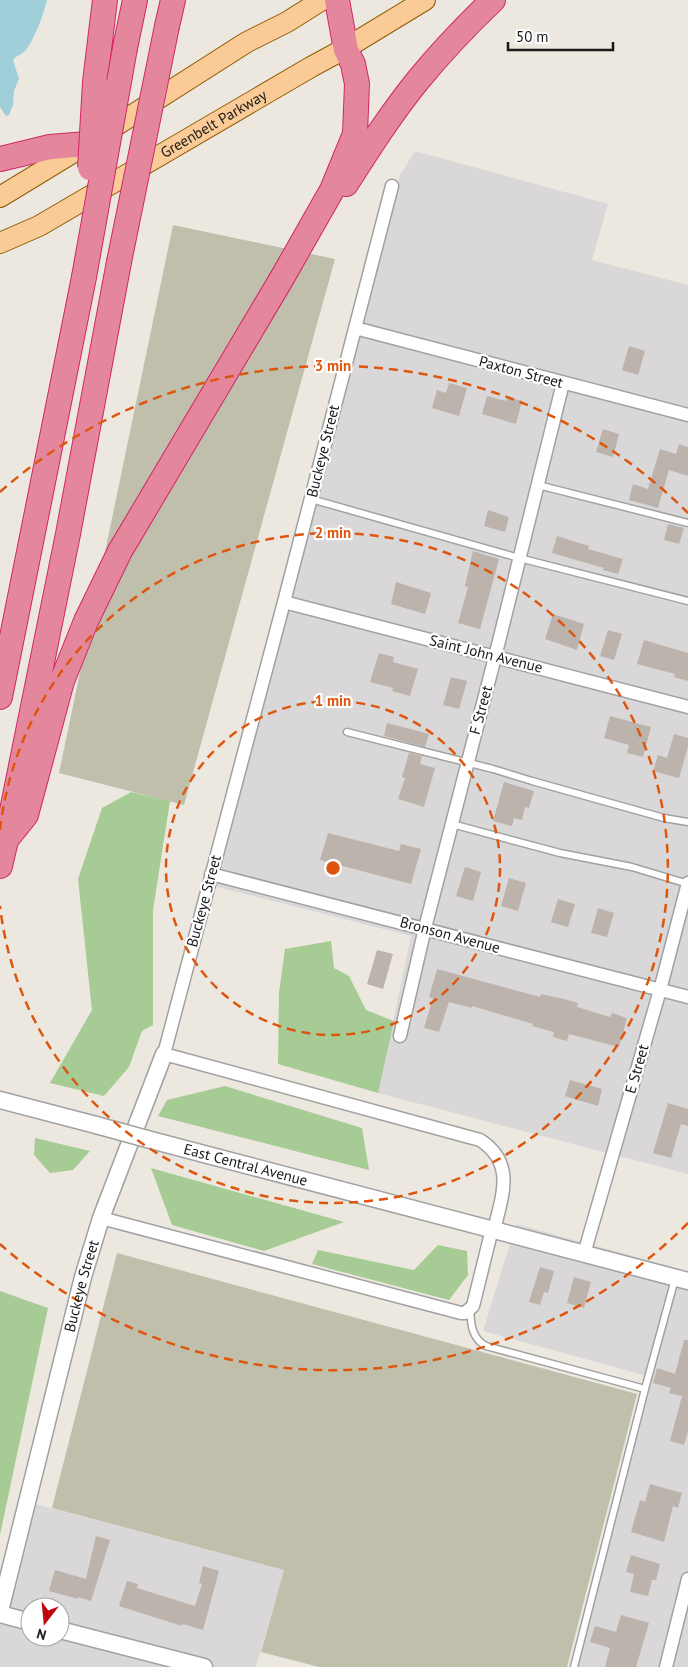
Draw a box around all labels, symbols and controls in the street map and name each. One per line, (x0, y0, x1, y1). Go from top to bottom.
scale bar (508, 20, 613, 52)
text: 50 m (516, 27, 549, 46)
street label: Greenbelt Parkway (157, 85, 270, 162)
street label: Paxton Street (477, 351, 565, 392)
text: 3 min (315, 356, 351, 375)
street label: Buckeye Street (302, 403, 343, 499)
text: 2 min (315, 523, 351, 542)
street label: Saint John Avenue (428, 630, 545, 677)
street label: F Street (465, 683, 496, 737)
text: 1 min (315, 691, 351, 710)
street label: Buckeye Street (182, 853, 225, 949)
centre of rings (324, 859, 342, 877)
street label: Bronson Avenue (398, 912, 502, 957)
street label: E Street (620, 1042, 653, 1096)
street label: East Central Avenue (182, 1139, 310, 1190)
street label: Buckeye Street (60, 1238, 103, 1334)
north arrow (20, 1597, 70, 1647)
text: N (35, 1625, 48, 1644)

